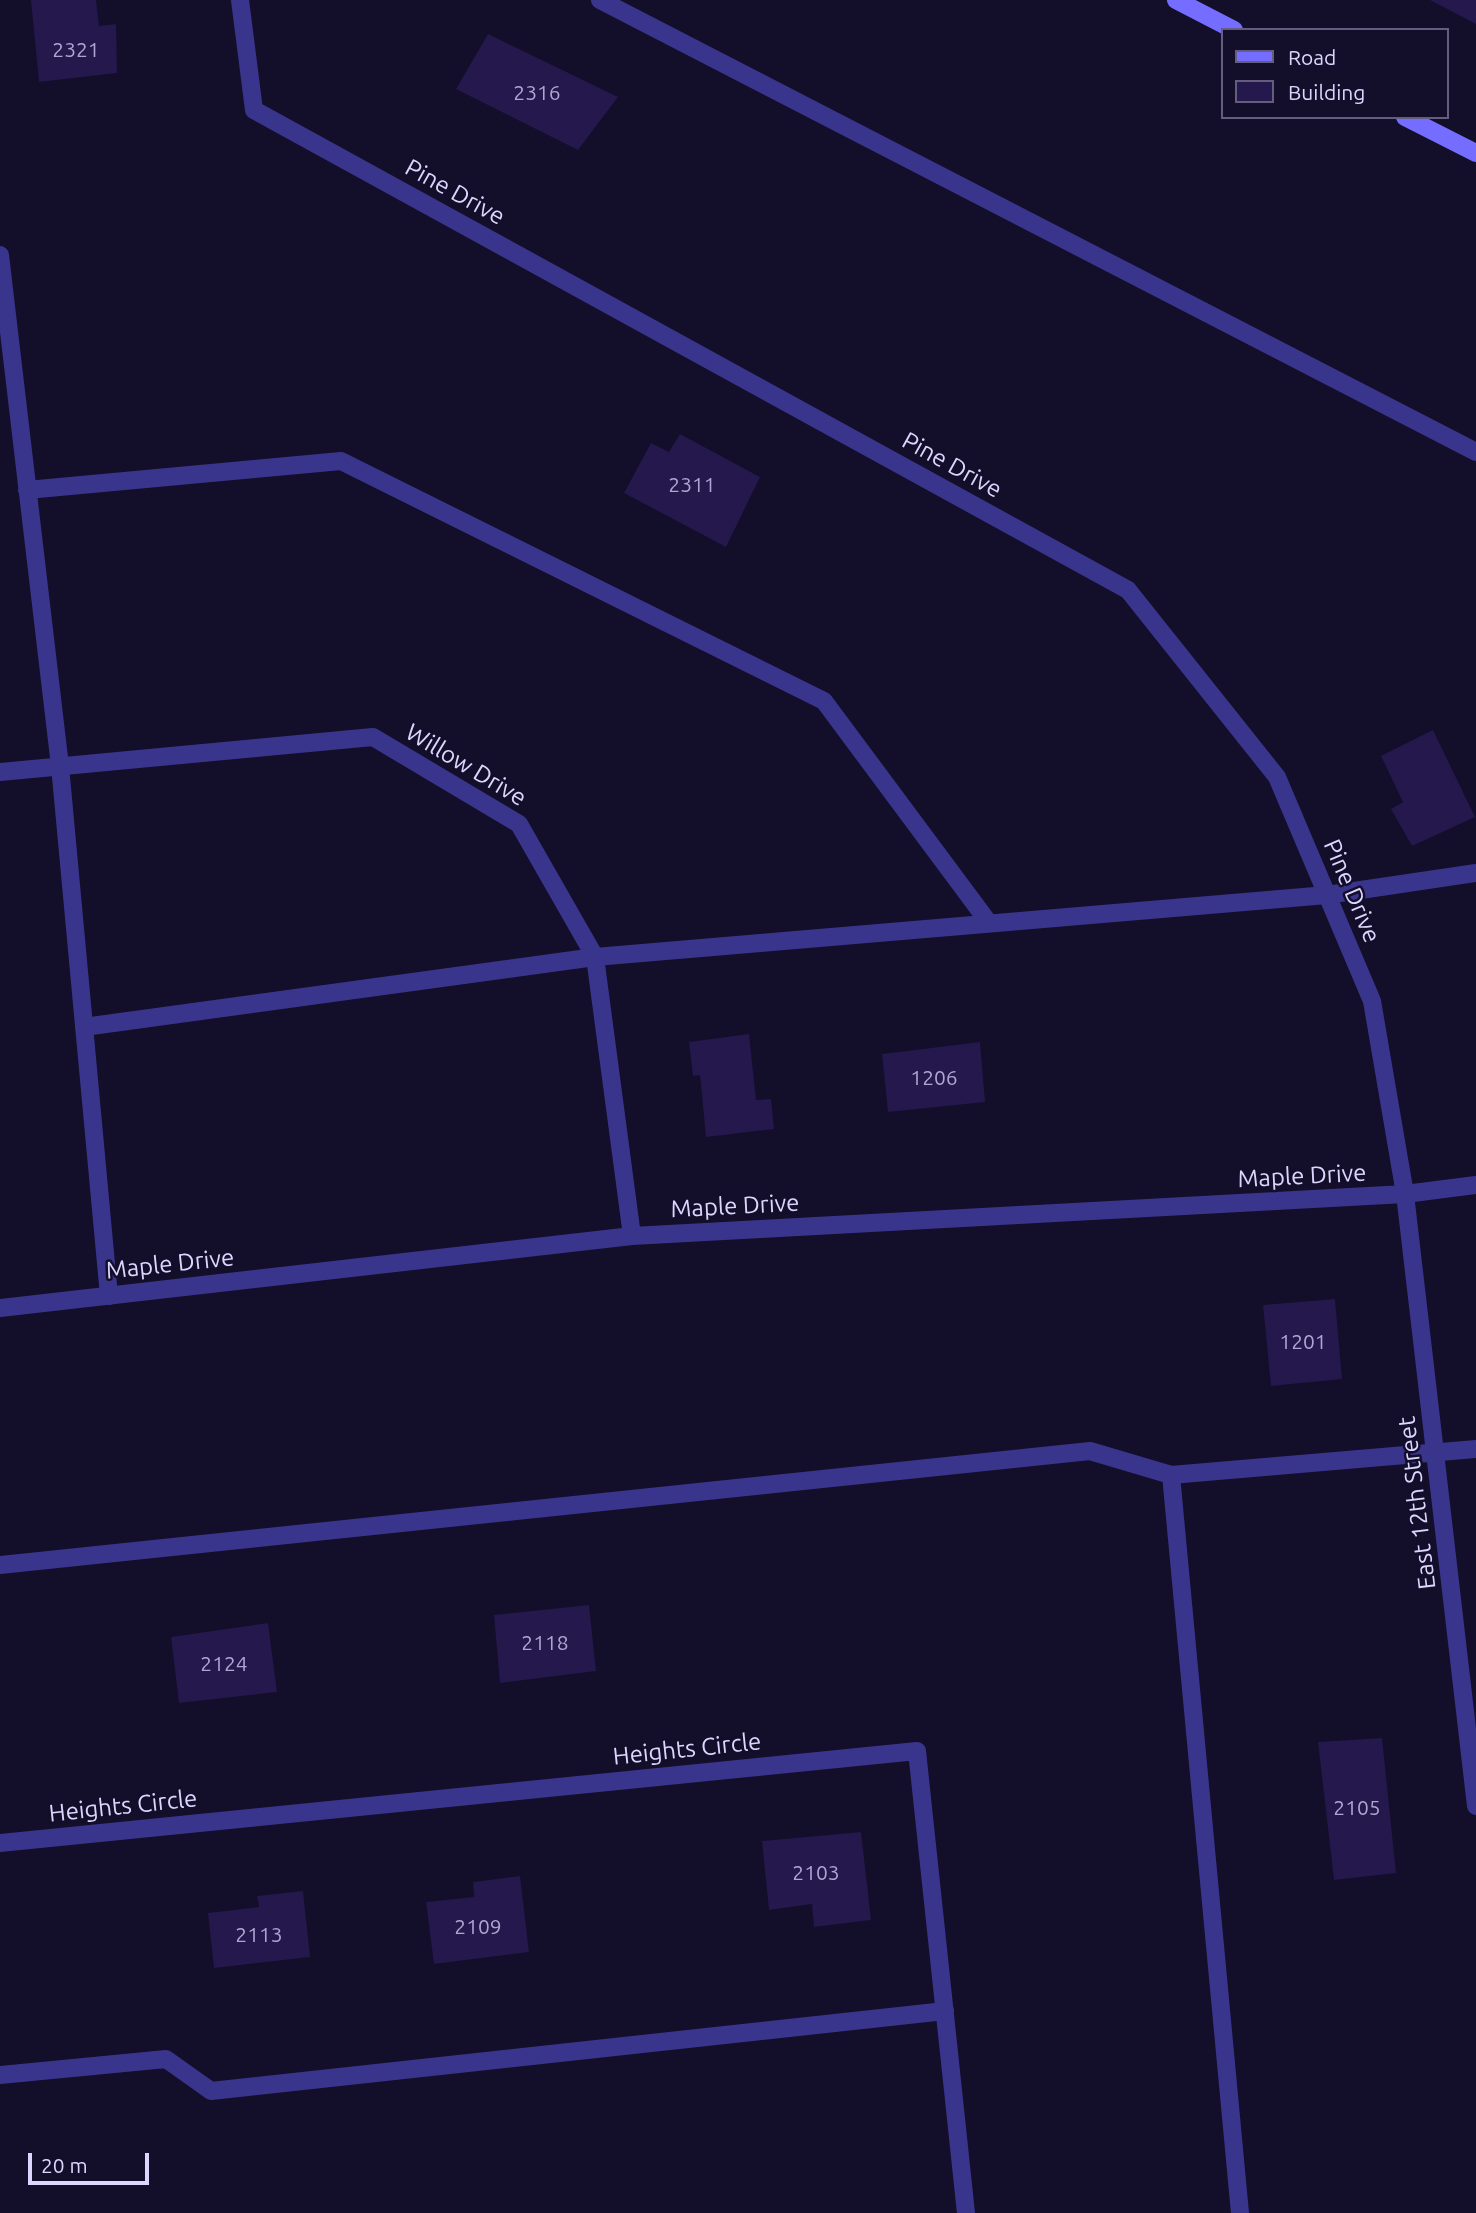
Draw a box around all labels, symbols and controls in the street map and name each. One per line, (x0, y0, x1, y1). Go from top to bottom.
legend (1220, 28, 1448, 119)
house number: 2321 (52, 37, 100, 63)
text: Road (1288, 45, 1336, 69)
house number: 2316 (513, 80, 561, 106)
text: Building (1288, 80, 1365, 104)
street label: Pine Drive (400, 153, 510, 231)
street label: Pine Drive (897, 426, 1007, 504)
house number: 2311 (668, 472, 716, 498)
street label: Willow Drive (400, 718, 532, 812)
street label: Pine Drive (1317, 835, 1387, 947)
house number: 1206 (910, 1065, 958, 1091)
street label: Maple Drive (1237, 1158, 1367, 1194)
street label: Maple Drive (670, 1188, 800, 1224)
street label: Maple Drive (104, 1243, 236, 1285)
house number: 1201 (1279, 1329, 1327, 1355)
street label: East 12th Street (1392, 1415, 1442, 1591)
house number: 2118 (521, 1630, 569, 1656)
house number: 2124 (200, 1651, 248, 1677)
street label: Heights Circle (611, 1727, 763, 1771)
street label: Heights Circle (47, 1784, 199, 1828)
house number: 2105 (1333, 1795, 1381, 1821)
house number: 2103 (792, 1860, 840, 1886)
house number: 2109 (454, 1914, 502, 1940)
house number: 2113 (235, 1922, 283, 1948)
scale bar (32, 2140, 152, 2184)
text: 20 m (41, 2153, 88, 2177)

